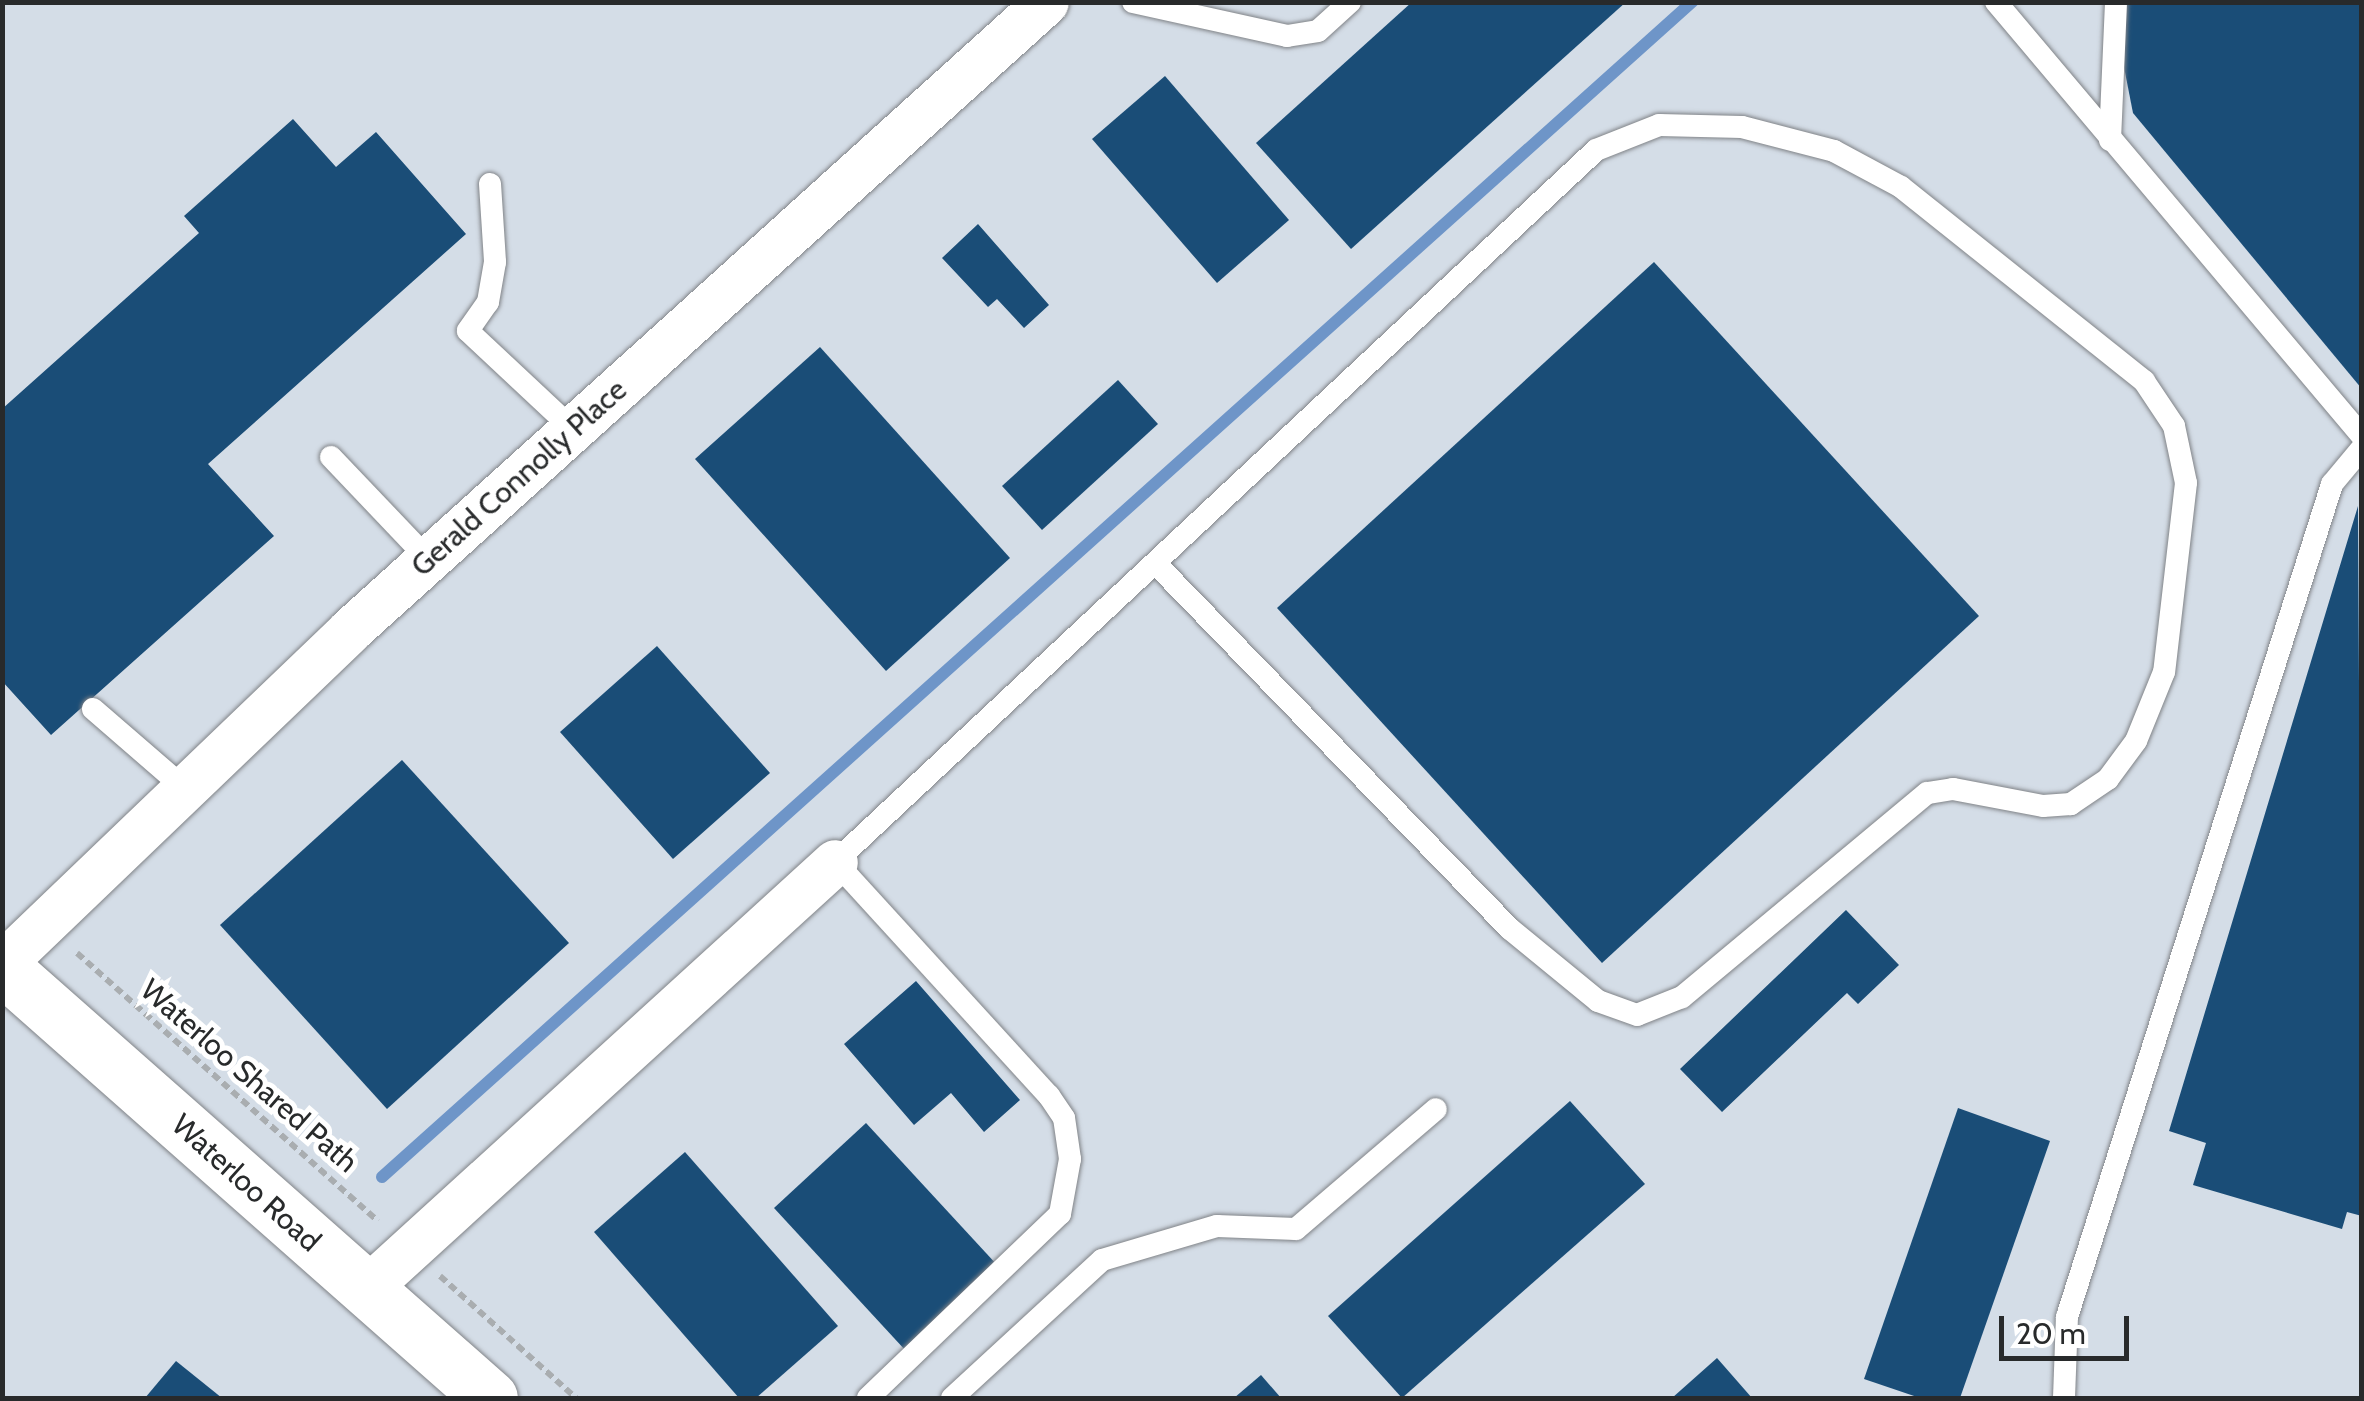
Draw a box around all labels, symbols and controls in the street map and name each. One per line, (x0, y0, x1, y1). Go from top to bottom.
street label: Gerald Connolly Place (404, 372, 634, 584)
street label: Waterloo Shared Path (133, 972, 365, 1180)
street label: Waterloo Road (164, 1107, 328, 1259)
scale bar (2004, 1296, 2134, 1358)
text: 20 m (2016, 1315, 2086, 1352)

